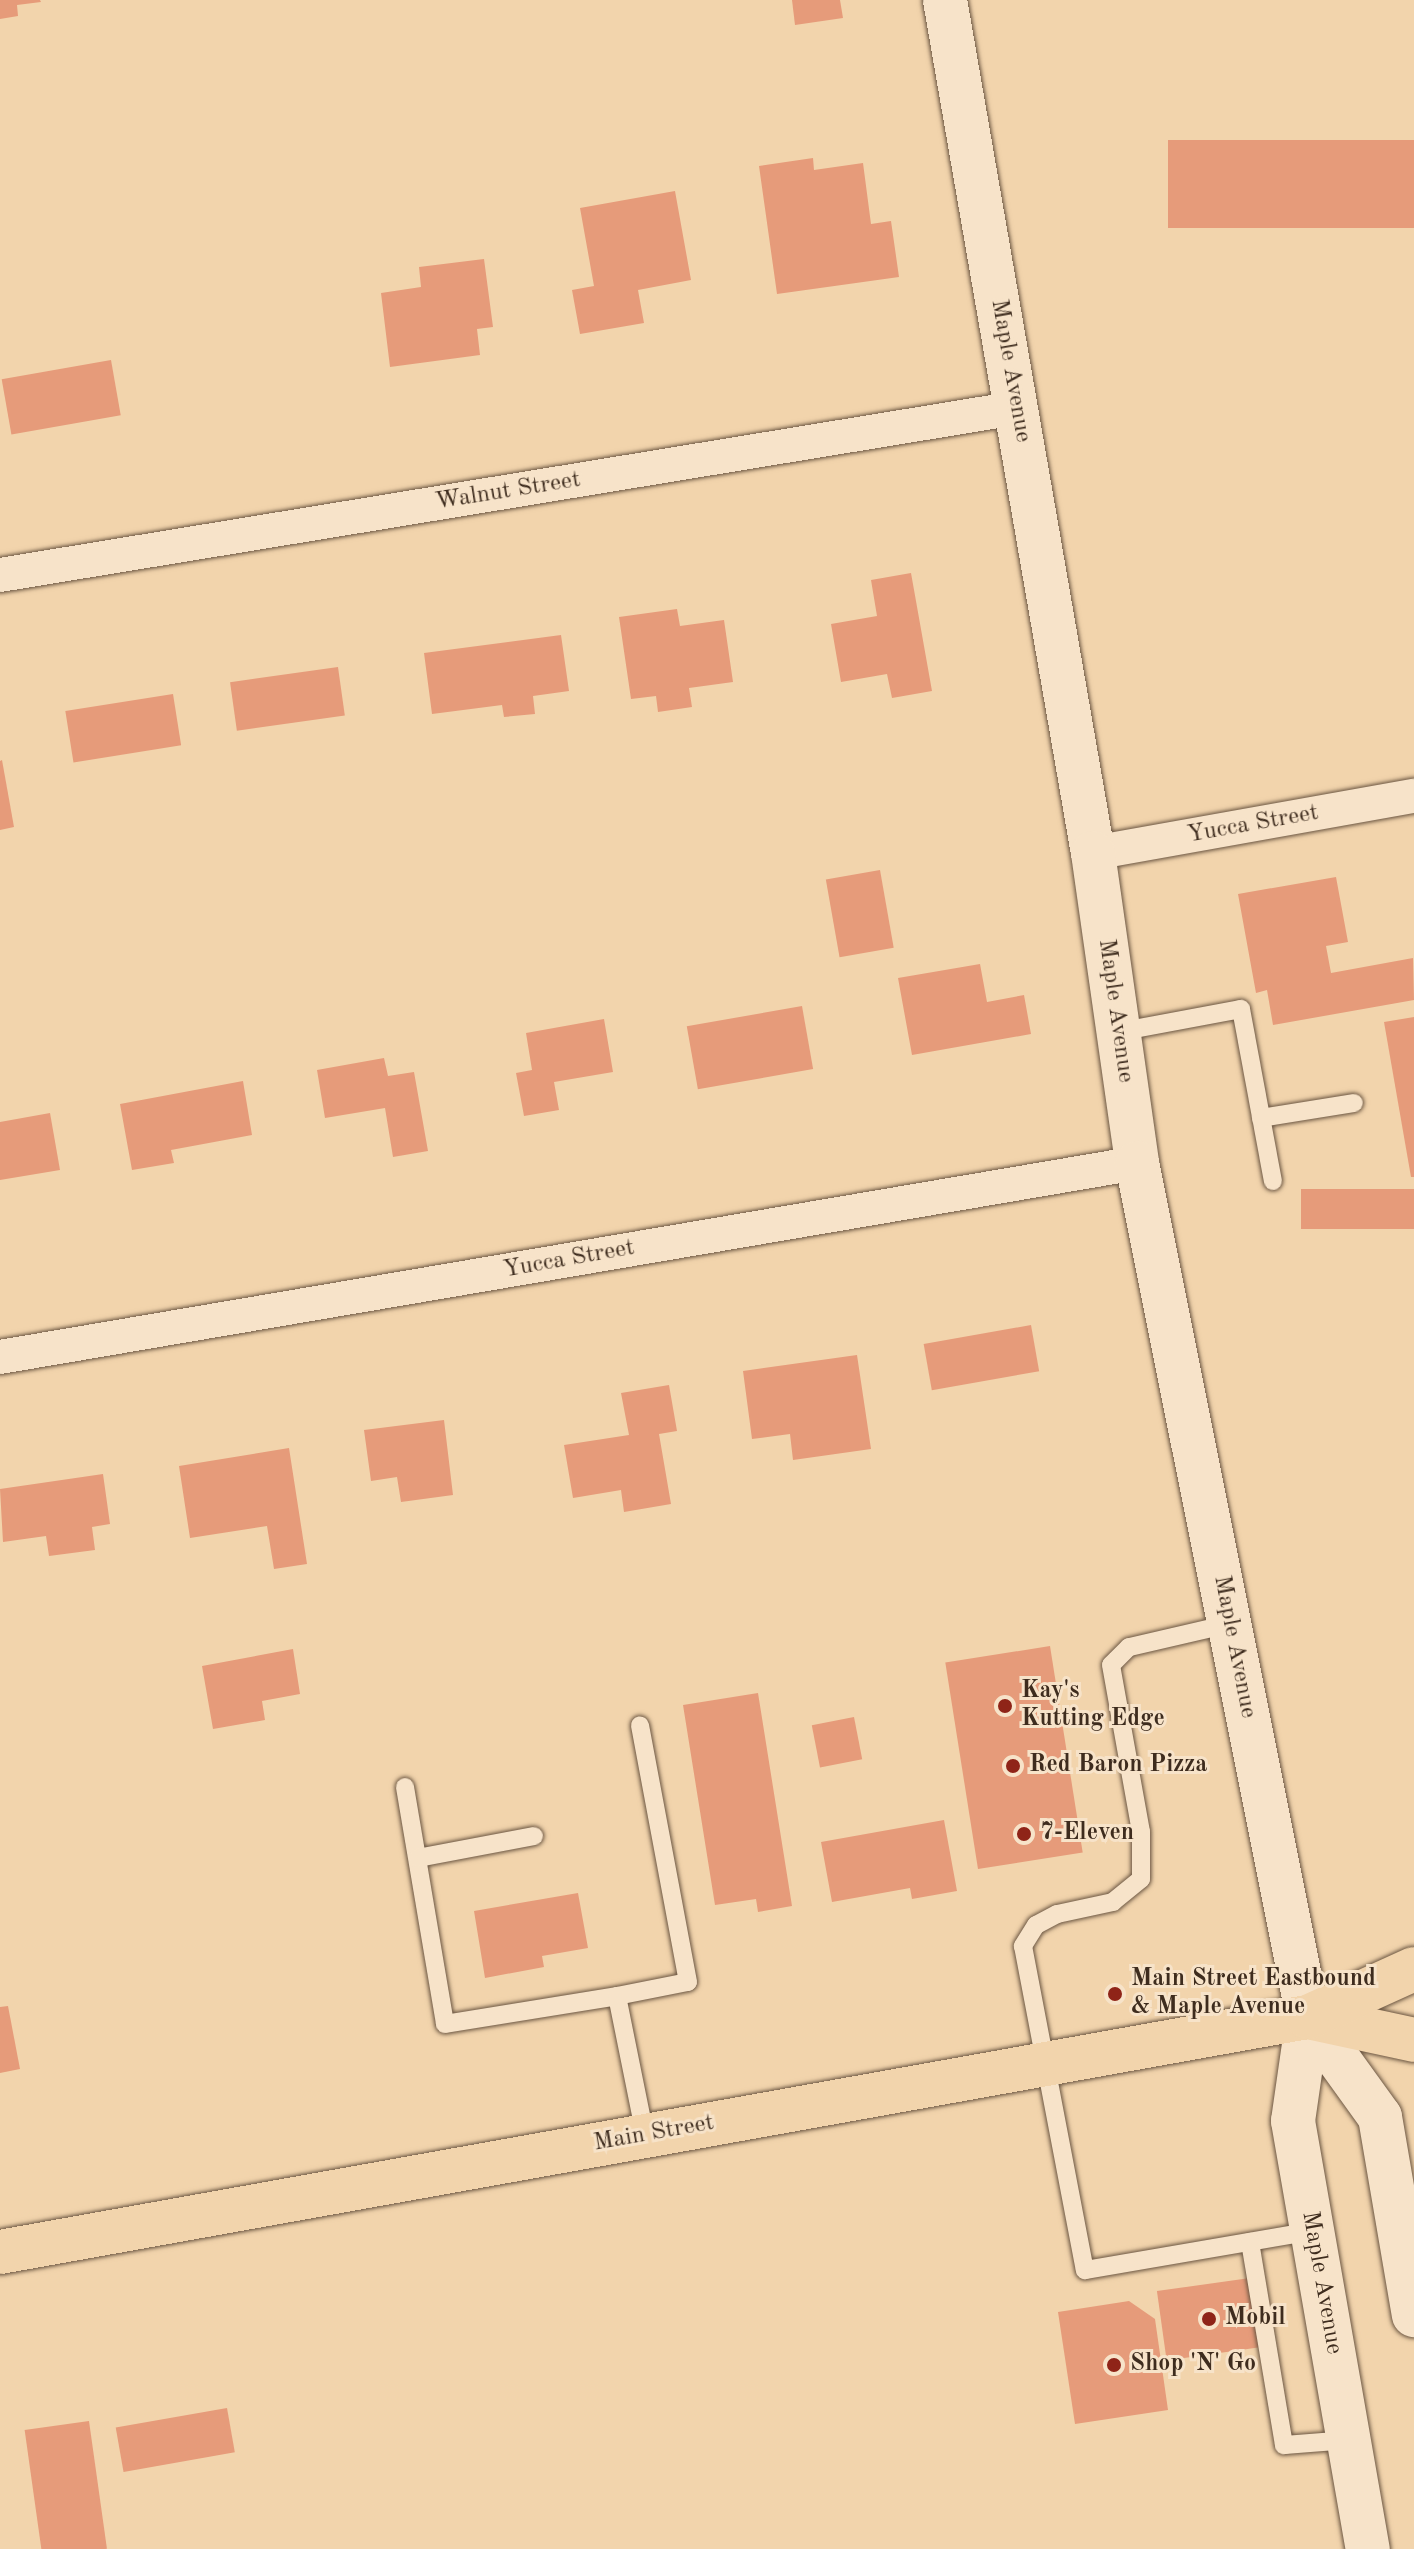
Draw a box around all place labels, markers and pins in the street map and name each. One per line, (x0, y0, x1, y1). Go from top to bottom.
place label: Kay's Kutting Edge (1021, 1678, 1165, 1734)
marker: Kay's Kutting Edge (996, 1697, 1014, 1715)
place label: Red Baron Pizza (1029, 1752, 1208, 1780)
marker: Red Baron Pizza (1004, 1757, 1022, 1775)
place label: 7-Eleven (1040, 1820, 1134, 1848)
marker: 7-Eleven (1015, 1825, 1033, 1843)
place label: Main Street Eastbound & Maple Avenue (1131, 1966, 1376, 2022)
marker: Main Street Eastbound & Maple Avenue (1106, 1985, 1124, 2003)
place label: Mobil (1225, 2305, 1286, 2333)
marker: Mobil (1200, 2310, 1218, 2328)
place label: Shop 'N' Go (1130, 2351, 1256, 2379)
marker: Shop 'N' Go (1105, 2356, 1123, 2374)

